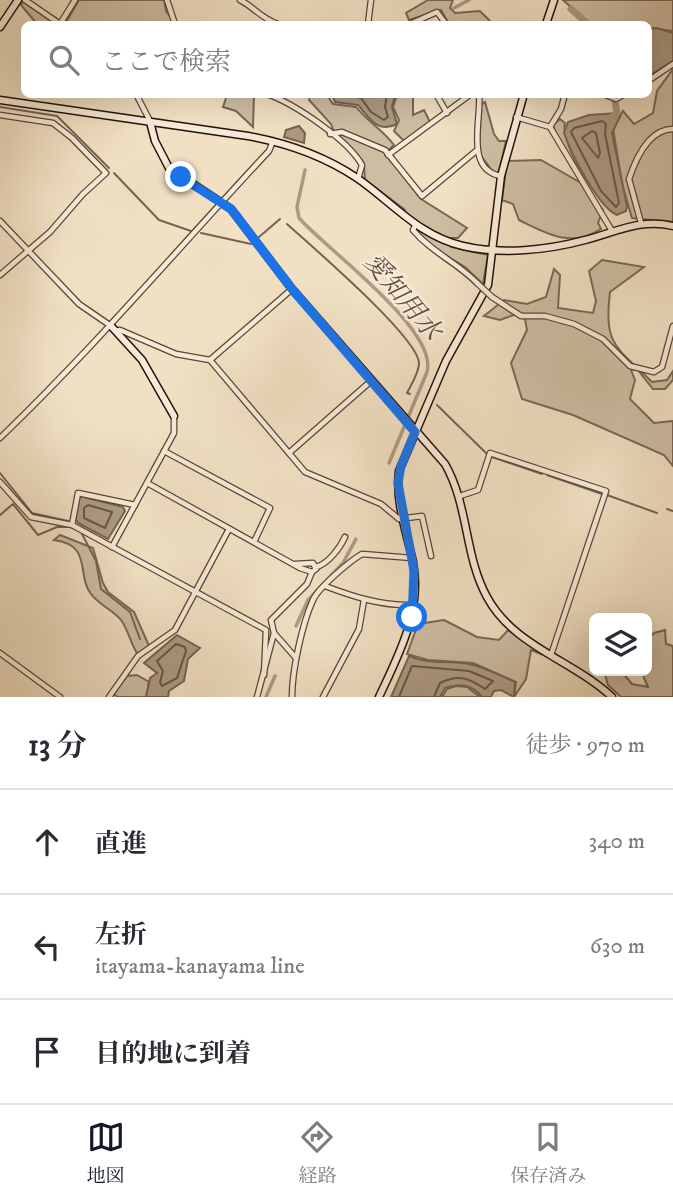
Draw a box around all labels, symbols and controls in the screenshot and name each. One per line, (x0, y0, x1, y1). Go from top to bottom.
search box (21, 21, 652, 98)
icon: search (45, 41, 83, 79)
text: ここで検索 (101, 46, 231, 79)
route end (165, 161, 196, 192)
water label: 愛知用水 (356, 247, 450, 350)
route start (396, 601, 427, 632)
map controls (589, 613, 652, 676)
button: layers (589, 613, 652, 676)
text: 13 分 (28, 728, 87, 765)
text: 徒歩 · 970 m (525, 731, 645, 760)
icon: ahead (28, 823, 66, 861)
text: 340 m (589, 827, 645, 856)
text: 直進 (95, 828, 147, 861)
text: 左折 (95, 919, 147, 952)
icon: left (28, 928, 66, 966)
text: 630 m (590, 932, 645, 961)
text: itayama-kanayama line (95, 952, 305, 981)
icon: arrive (28, 1033, 66, 1071)
text: 目的地に到着 (95, 1038, 251, 1071)
tab: 地図 (87, 1118, 125, 1188)
tab: 経路 (298, 1118, 336, 1188)
tab: 保存済み (510, 1118, 586, 1188)

